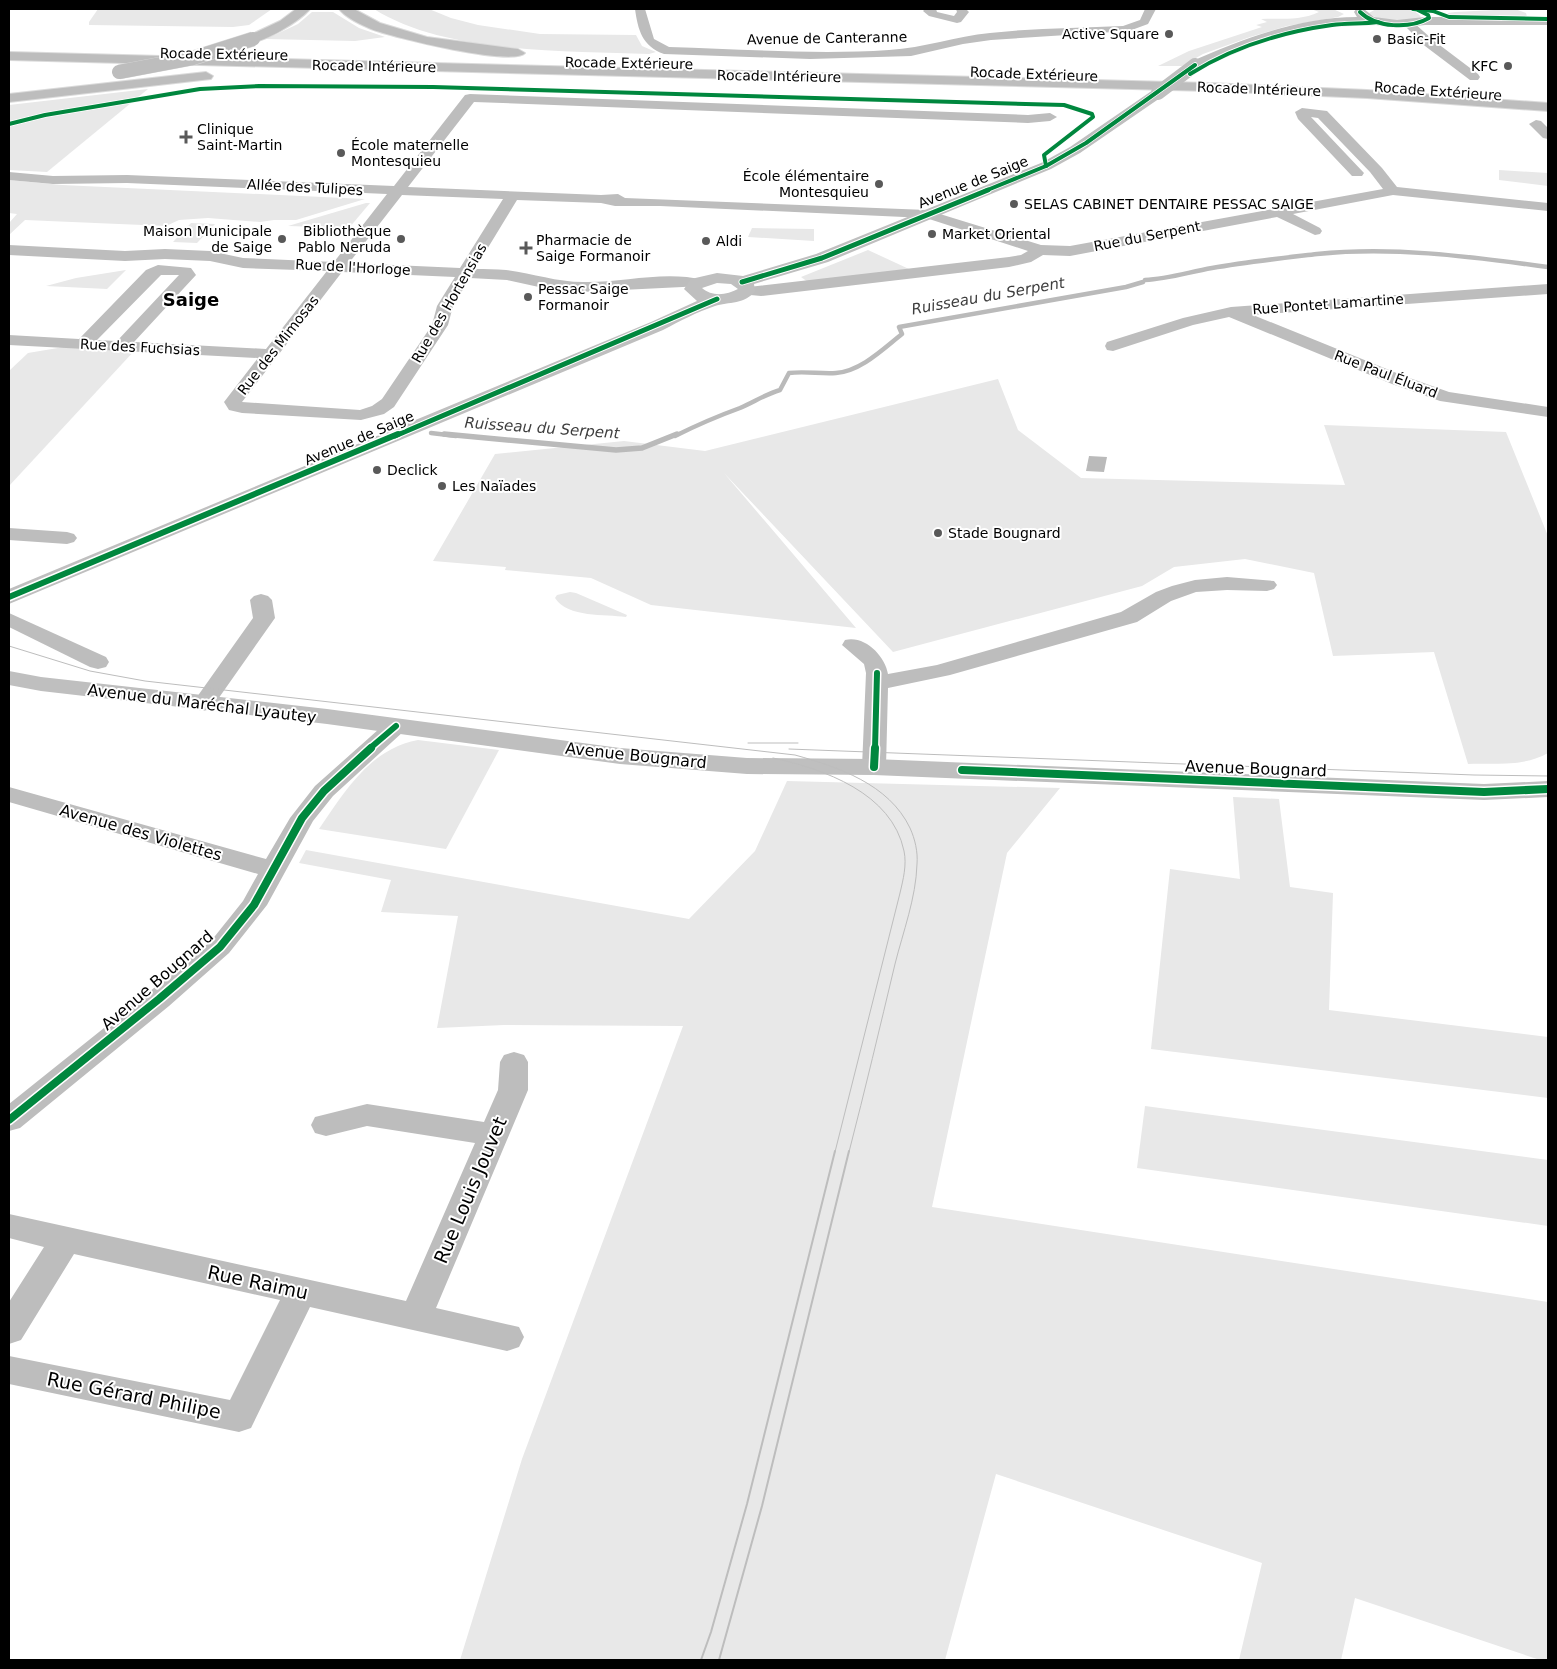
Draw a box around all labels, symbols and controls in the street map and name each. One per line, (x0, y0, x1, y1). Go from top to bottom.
place label: Active Square (1062, 26, 1159, 42)
marker: Active Square (1163, 28, 1175, 40)
street label: Avenue de Canteranne (747, 29, 907, 47)
place label: Basic-Fit (1387, 31, 1446, 47)
marker: Basic-Fit (1371, 33, 1383, 45)
street label: Rocade Extérieure (160, 45, 288, 63)
street label: Rocade Extérieure (565, 54, 693, 72)
street label: Rocade Intérieure (312, 57, 436, 75)
place label: KFC (1471, 58, 1498, 74)
marker: KFC (1502, 60, 1514, 72)
street label: Rocade Extérieure (970, 64, 1098, 84)
street label: Rocade Intérieure (717, 67, 841, 85)
street label: Rocade Intérieure (1197, 79, 1321, 99)
street label: Rocade Extérieure (1373, 79, 1503, 103)
place label: Clinique Saint-Martin (197, 121, 282, 153)
marker: Clinique Saint-Martin (179, 130, 193, 144)
place label: École maternelle Montesquieu (351, 137, 469, 169)
marker: École maternelle Montesquieu (335, 147, 347, 159)
street label: Avenue de Saige (916, 153, 1030, 211)
place label: École élémentaire Montesquieu (743, 168, 869, 200)
street label: Allée des Tulipes (247, 176, 363, 198)
marker: École élémentaire Montesquieu (873, 178, 885, 190)
place label: SELAS CABINET DENTAIRE PESSAC SAIGE (1024, 196, 1314, 212)
marker: SELAS CABINET DENTAIRE PESSAC SAIGE (1008, 198, 1020, 210)
street label: Rue du Serpent (1092, 218, 1202, 254)
place label: Maison Municipale de Saige (143, 223, 272, 255)
place label: Bibliothèque Pablo Neruda (298, 223, 391, 255)
place label: Market Oriental (942, 226, 1051, 242)
marker: Market Oriental (926, 228, 938, 240)
place label: Pharmacie de Saige Formanoir (536, 232, 650, 264)
marker: Maison Municipale de Saige (276, 233, 288, 245)
marker: Bibliothèque Pablo Neruda (395, 233, 407, 245)
place label: Aldi (716, 233, 742, 249)
marker: Aldi (700, 235, 712, 247)
street label: Rue des Hortensias (408, 240, 490, 366)
marker: Pharmacie de Saige Formanoir (520, 242, 532, 254)
street label: Rue de l'Horloge (295, 256, 411, 278)
water label: Ruisseau du Serpent (910, 273, 1067, 318)
place label: Pessac Saige Formanoir (538, 281, 629, 313)
district label: Saige (163, 289, 219, 310)
marker: Pessac Saige Formanoir (522, 291, 534, 303)
street label: Rue Pontet Lamartine (1252, 291, 1404, 317)
street label: Rue des Mimosas (234, 292, 322, 398)
street label: Rue des Fuchsias (80, 336, 200, 358)
street label: Rue Paul Éluard (1332, 347, 1440, 401)
street label: Avenue de Saige (302, 408, 416, 468)
water label: Ruisseau du Serpent (464, 414, 621, 442)
place label: Declick (387, 462, 439, 478)
marker: Declick (371, 464, 383, 476)
place label: Les Naïades (452, 478, 536, 494)
marker: Les Naïades (436, 480, 448, 492)
place label: Stade Bougnard (948, 525, 1061, 541)
marker: Stade Bougnard (932, 527, 944, 539)
street label: Avenue du Maréchal Lyautey (86, 680, 317, 727)
street label: Avenue Bougnard (564, 739, 708, 772)
street label: Avenue Bougnard (1185, 757, 1327, 780)
street label: Avenue des Violettes (58, 800, 224, 865)
street label: Avenue Bougnard (98, 927, 217, 1034)
street label: Rue Louis Jouvet (429, 1113, 511, 1267)
street label: Rue Raimu (206, 1261, 310, 1303)
street label: Rue Gérard Philipe (45, 1367, 223, 1423)

